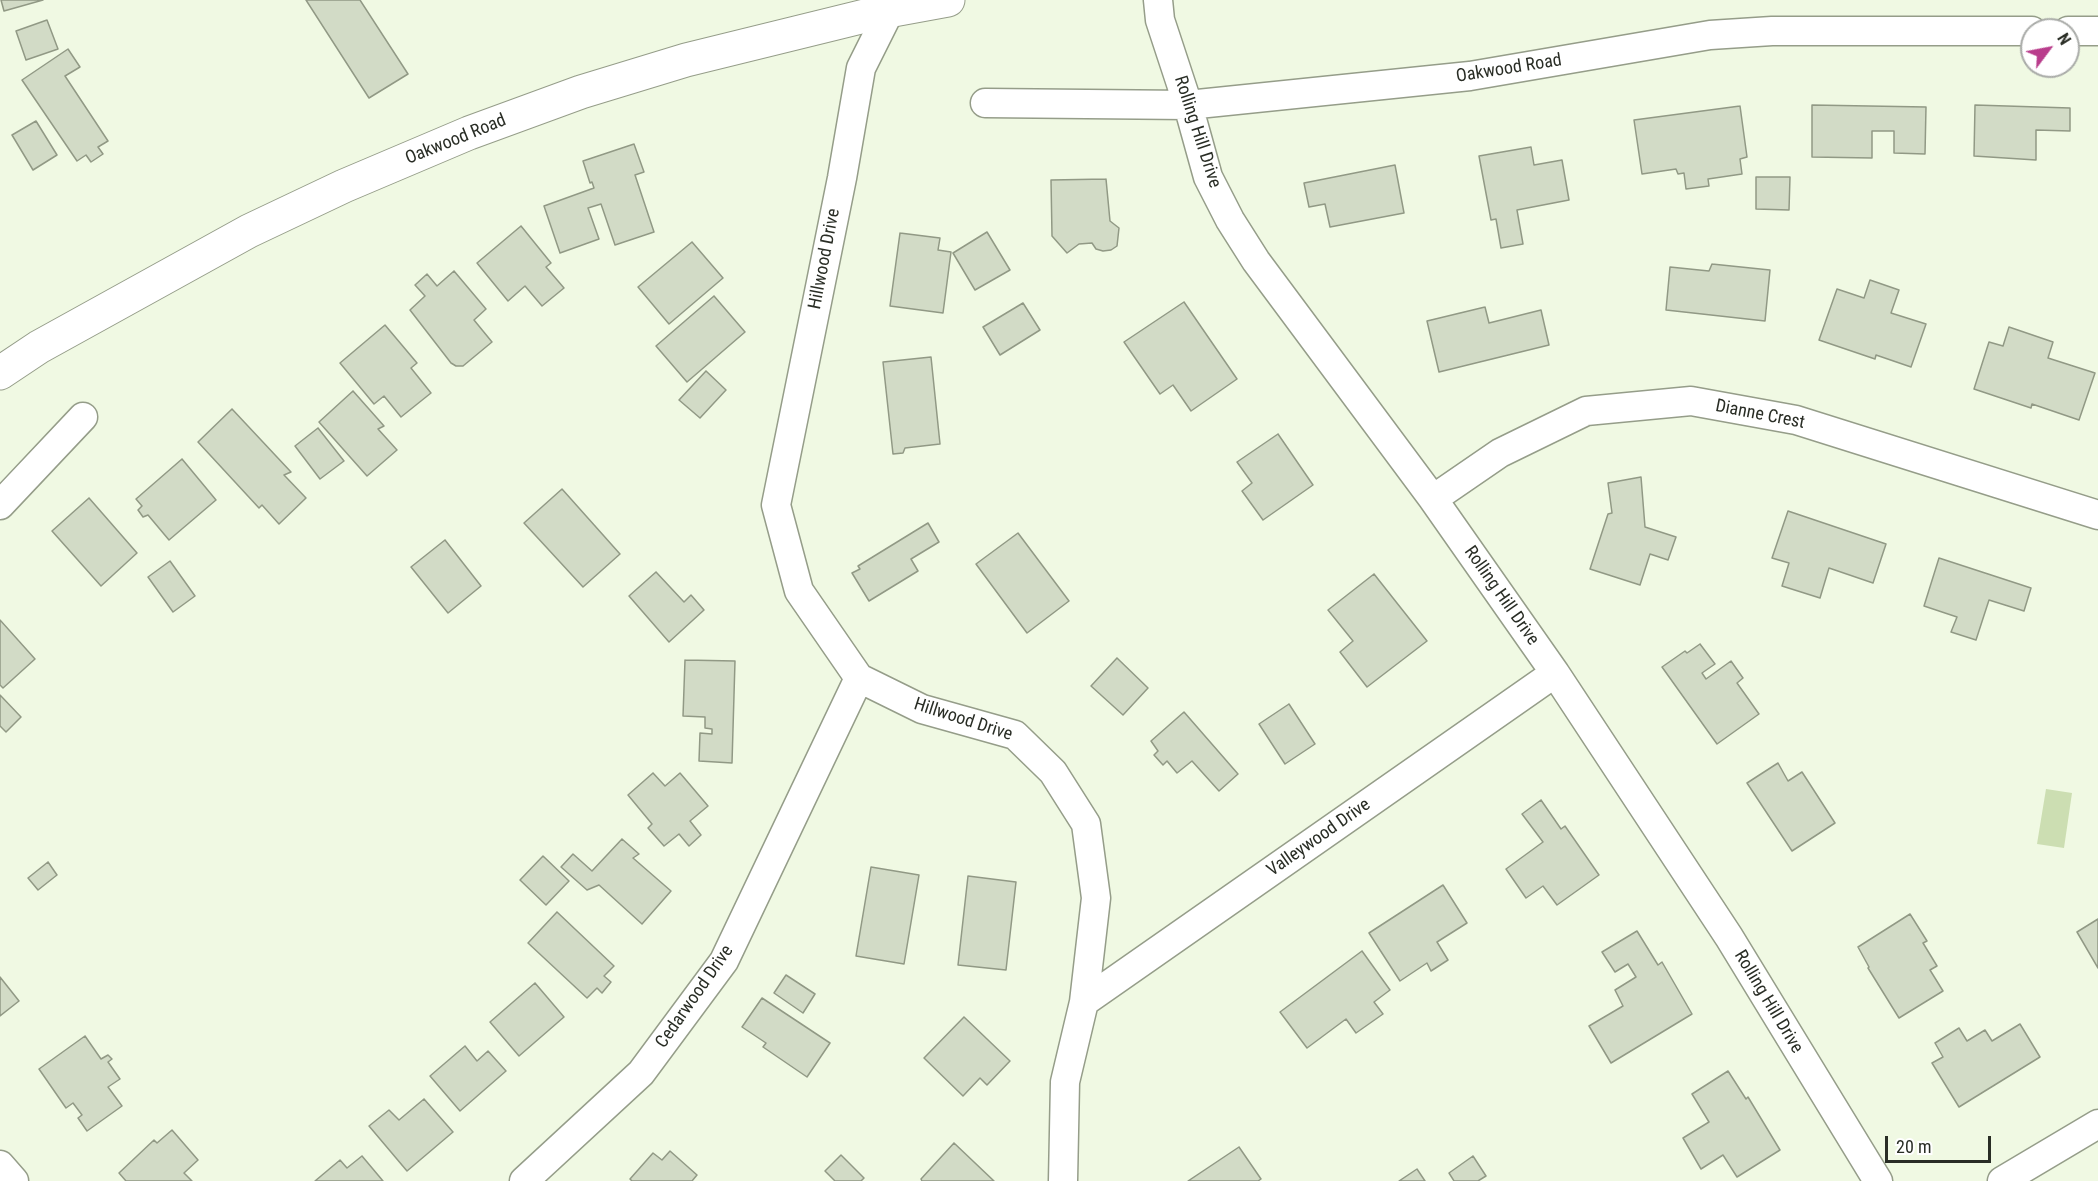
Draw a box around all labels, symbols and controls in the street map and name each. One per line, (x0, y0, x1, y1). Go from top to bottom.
north arrow (2020, 18, 2080, 78)
text: N (2053, 30, 2075, 48)
street label: Oakwood Road (1455, 50, 1563, 88)
street label: Rolling Hill Drive (1169, 73, 1225, 191)
street label: Oakwood Road (403, 110, 509, 170)
street label: Hillwood Drive (805, 207, 845, 311)
street label: Dianne Crest (1714, 396, 1806, 434)
street label: Rolling Hill Drive (1459, 542, 1543, 650)
street label: Hillwood Drive (911, 694, 1015, 746)
street label: Valleywood Drive (1263, 794, 1375, 882)
street label: Cedarwood Drive (652, 941, 738, 1053)
street label: Rolling Hill Drive (1729, 947, 1807, 1057)
scale bar (1888, 1124, 1994, 1162)
text: 20 m (1896, 1136, 1931, 1157)

